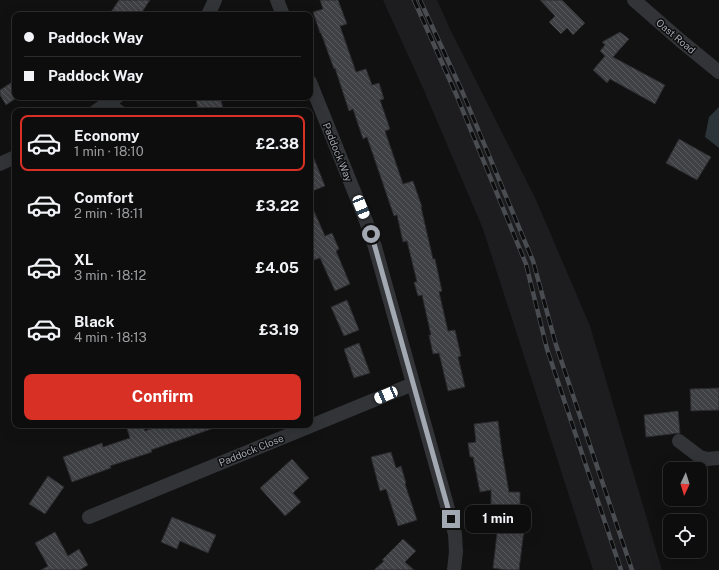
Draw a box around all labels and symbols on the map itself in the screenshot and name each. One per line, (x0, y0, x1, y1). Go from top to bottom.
street label: Oast Road (654, 16, 698, 56)
street label: Paddock Way (321, 121, 355, 184)
car (351, 194, 371, 220)
route start (362, 225, 380, 243)
car (373, 385, 399, 405)
street label: Paddock Close (217, 431, 285, 468)
north arrow (663, 462, 707, 506)
callout: 1 min (465, 505, 531, 533)
route end (442, 510, 460, 528)

